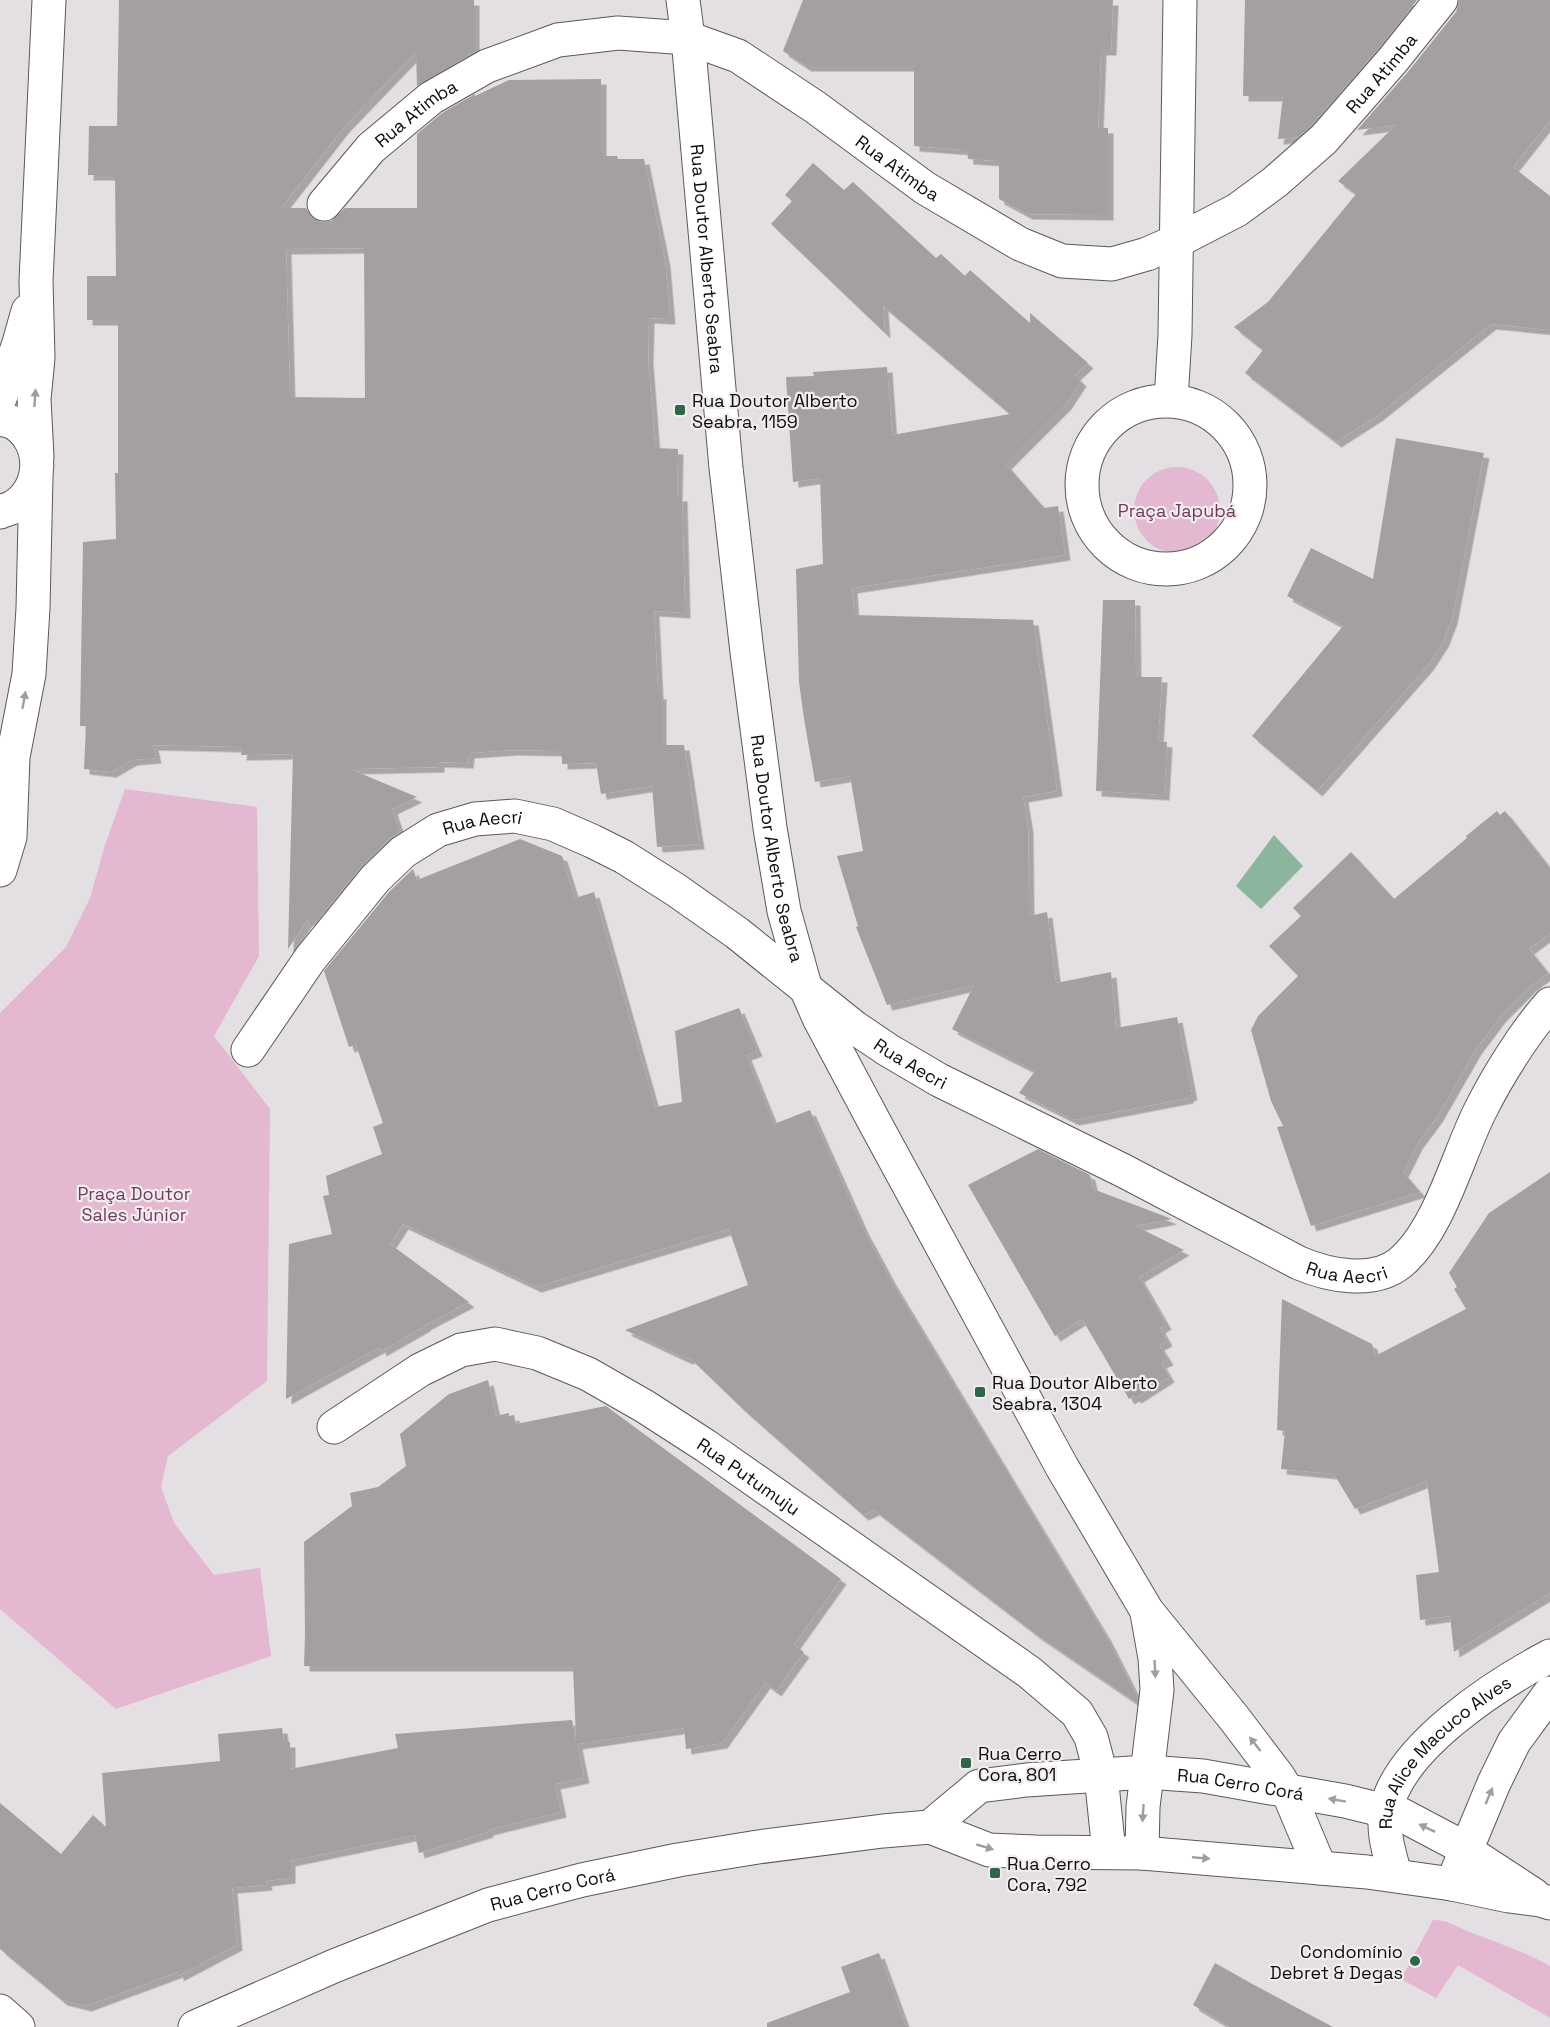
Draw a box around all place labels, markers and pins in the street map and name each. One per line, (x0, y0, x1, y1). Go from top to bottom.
place label: Rua Doutor Alberto Seabra, 1159 (692, 389, 858, 433)
marker: Rua Doutor Alberto Seabra, 1159 (673, 403, 687, 417)
place label: Rua Doutor Alberto Seabra, 1304 (992, 1371, 1158, 1415)
marker: Rua Doutor Alberto Seabra, 1304 (973, 1385, 987, 1399)
place label: Rua Cerro Cora, 801 (978, 1742, 1062, 1786)
marker: Rua Cerro Cora, 801 (959, 1756, 973, 1770)
place label: Rua Cerro Cora, 792 (1007, 1852, 1091, 1896)
marker: Rua Cerro Cora, 792 (988, 1866, 1002, 1880)
place label: Condomínio Debret & Degas (1270, 1940, 1403, 1984)
marker: Condomínio Debret & Degas (1408, 1954, 1422, 1968)

